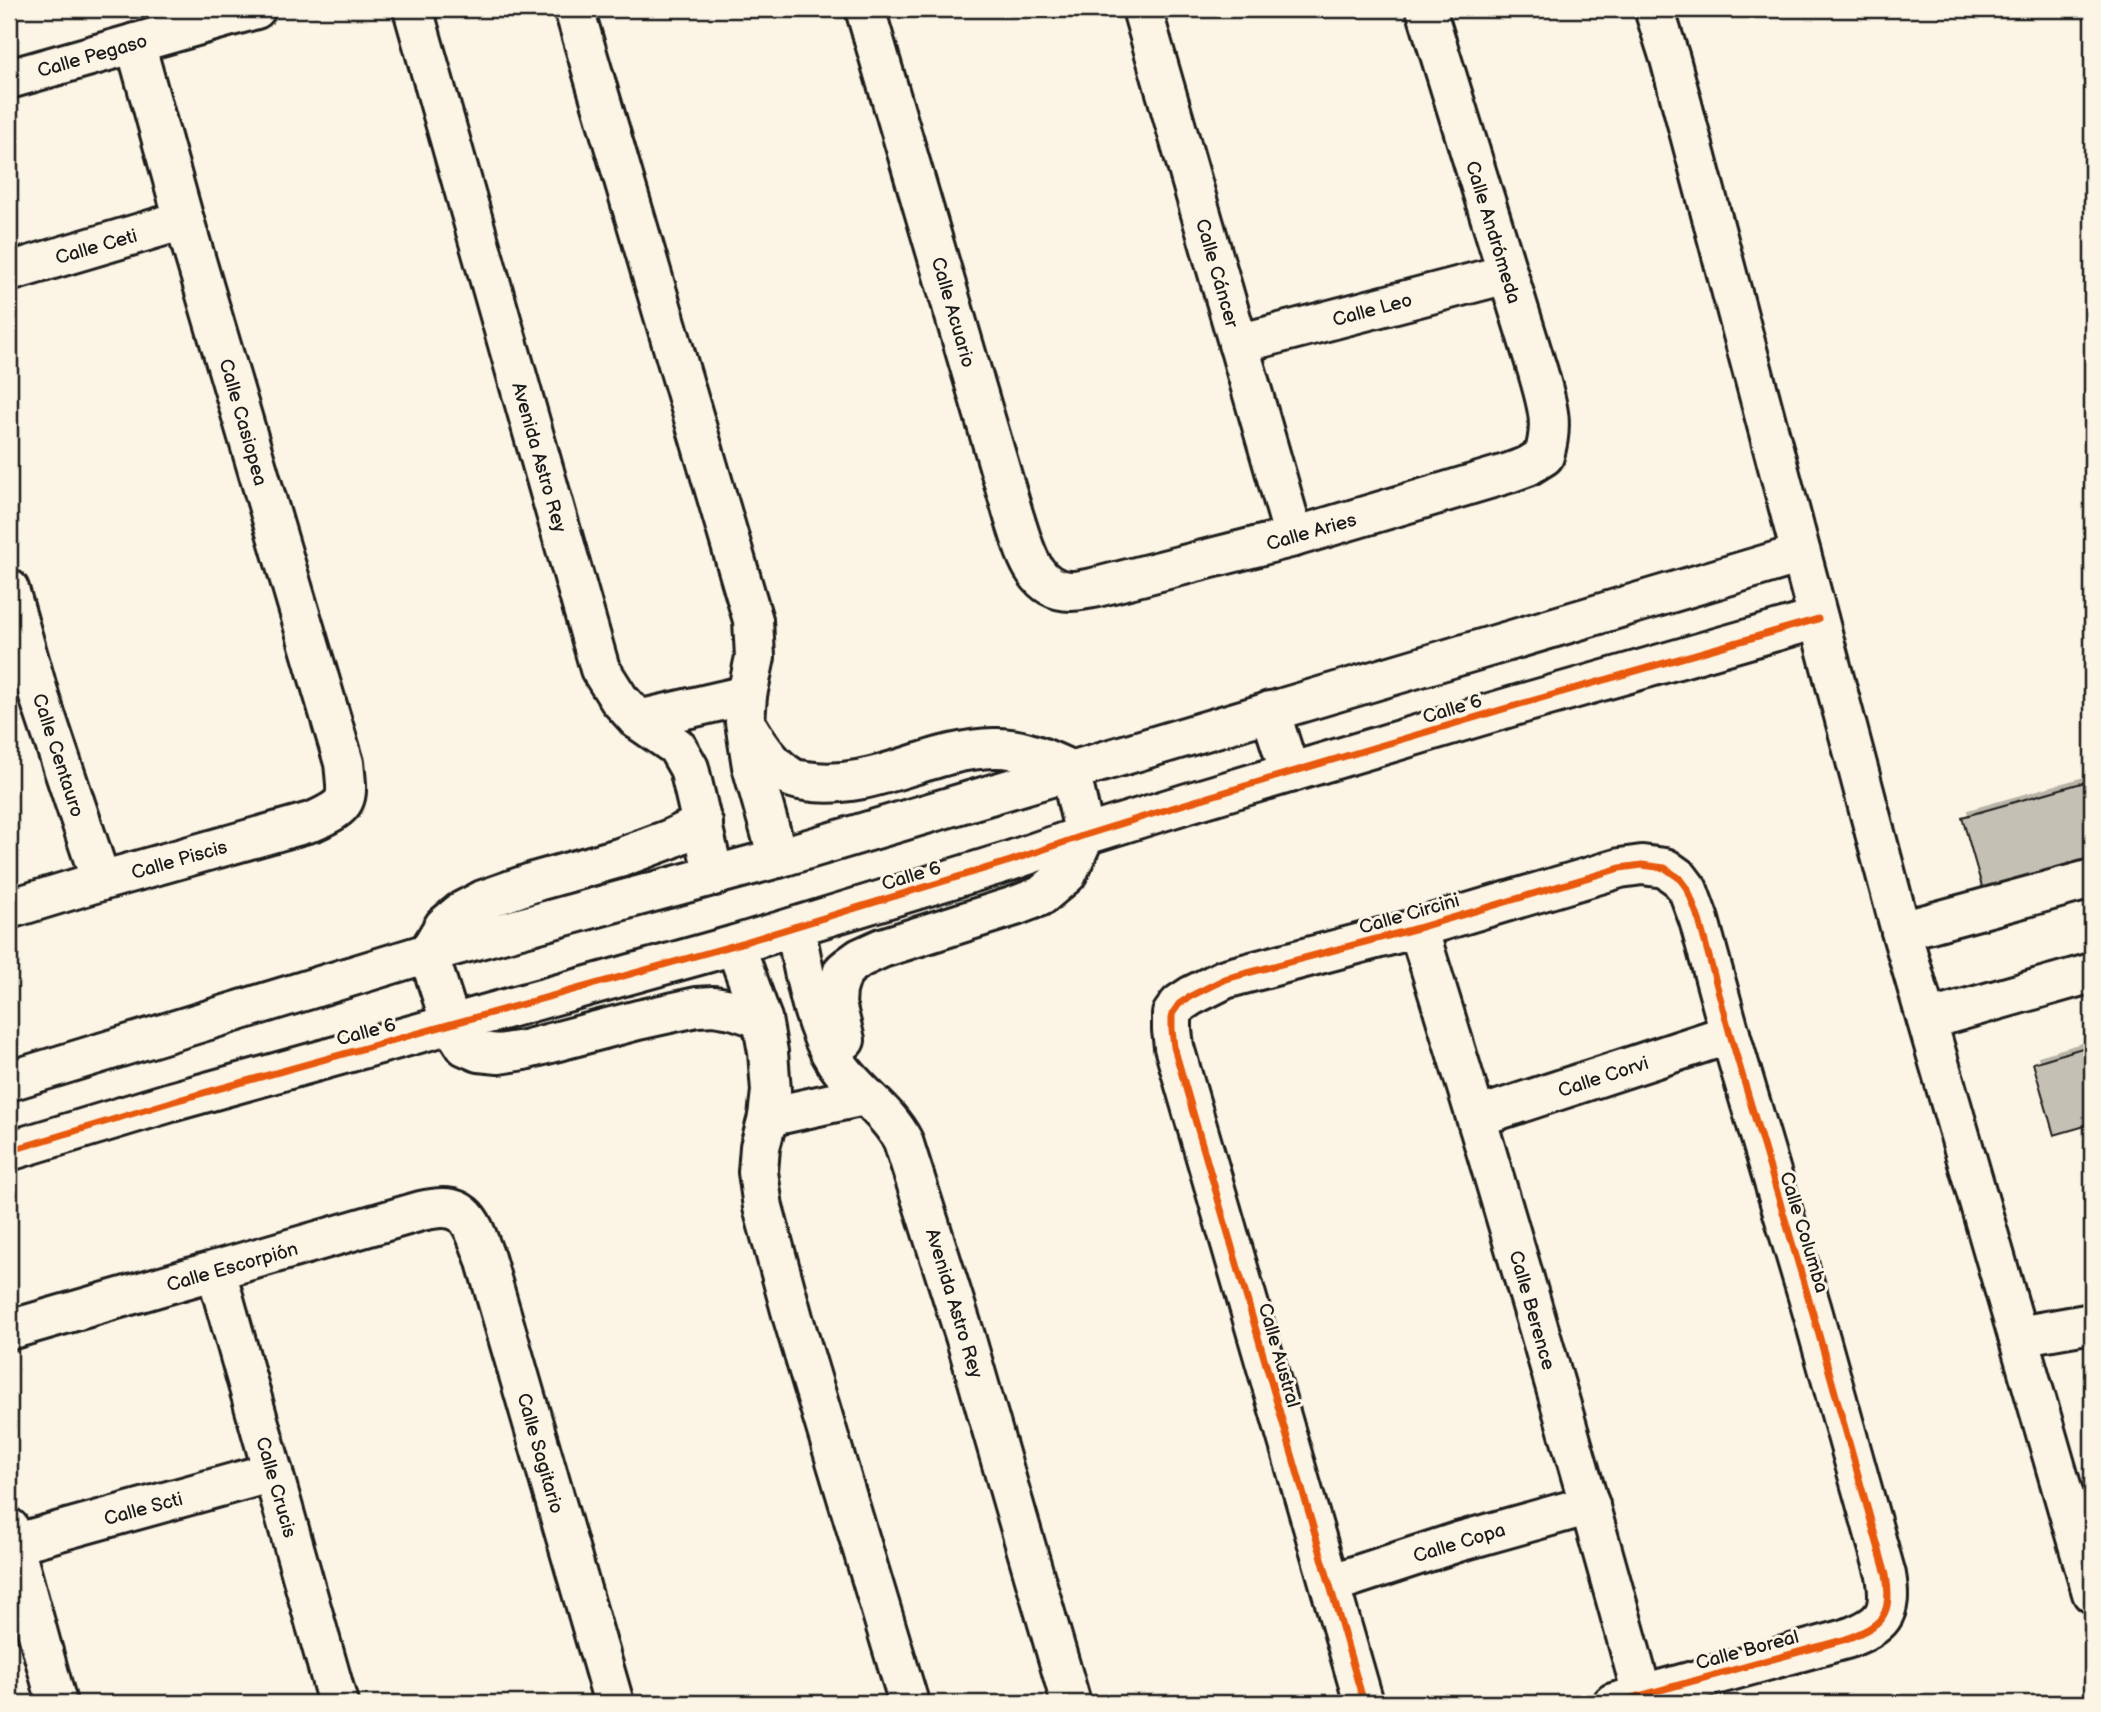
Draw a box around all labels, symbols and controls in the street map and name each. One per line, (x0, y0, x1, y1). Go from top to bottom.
street label: Calle Pegaso (35, 30, 150, 83)
street label: Calle Andrómeda (1460, 158, 1525, 307)
street label: Calle Cáncer (1190, 216, 1243, 332)
street label: Calle Ceti (53, 225, 140, 270)
street label: Calle Acuario (926, 255, 979, 370)
street label: Calle Leo (1330, 289, 1415, 332)
street label: Calle Casiopea (213, 356, 272, 489)
street label: Avenida Astro Rey (506, 380, 571, 535)
street label: Calle Aries (1264, 509, 1359, 556)
street label: Calle 6 (1420, 690, 1485, 729)
street label: Calle Centauro (27, 691, 88, 820)
street label: Calle Piscis (129, 836, 230, 885)
street label: Calle 6 (879, 857, 944, 896)
street label: Calle Circini (1357, 889, 1462, 940)
street label: Calle 6 (334, 1013, 399, 1051)
street label: Calle Corvi (1555, 1052, 1652, 1103)
street label: Calle Columba (1774, 1169, 1833, 1296)
street label: Avenida Astro Rey (920, 1226, 987, 1381)
street label: Calle Escorpión (164, 1238, 301, 1297)
street label: Calle Berence (1504, 1248, 1560, 1373)
street label: Calle Austral (1253, 1300, 1304, 1410)
street label: Calle Sagitario (511, 1390, 568, 1516)
street label: Calle Crucis (250, 1434, 301, 1541)
street label: Calle Scti (102, 1488, 185, 1531)
street label: Calle Copa (1411, 1519, 1508, 1568)
street label: Calle Boreal (1693, 1626, 1801, 1675)

